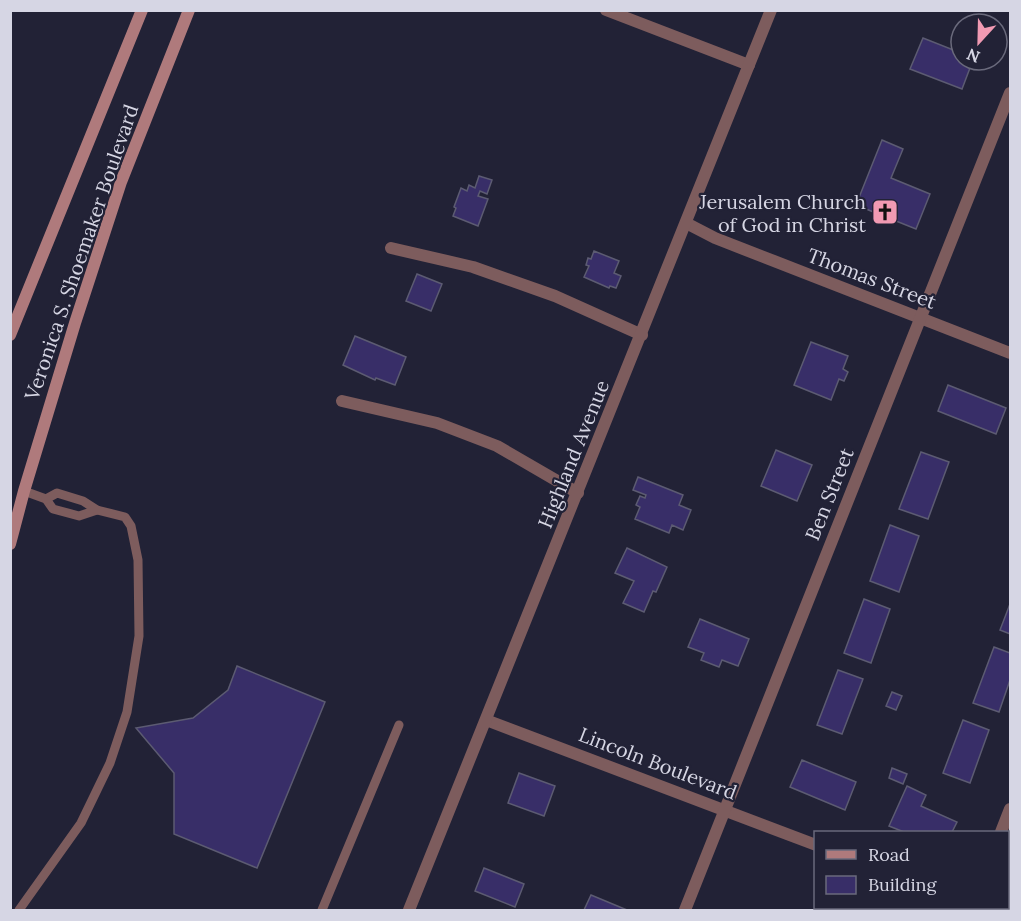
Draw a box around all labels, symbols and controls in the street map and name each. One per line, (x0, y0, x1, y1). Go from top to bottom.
north arrow (949, 12, 1009, 72)
text: N (964, 44, 983, 67)
street label: Veronica S. Shoemaker Boulevard (18, 101, 143, 404)
place label: Jerusalem Church of God in Christ (698, 189, 866, 237)
church icon: Jerusalem Church of God in Christ (870, 197, 900, 227)
street label: Thomas Street (804, 242, 940, 314)
street label: Highland Avenue (532, 376, 614, 532)
street label: Ben Street (799, 444, 859, 544)
street label: Lincoln Boulevard (575, 721, 741, 805)
legend (814, 831, 1009, 909)
text: Road (868, 843, 910, 866)
text: Building (868, 873, 938, 896)

